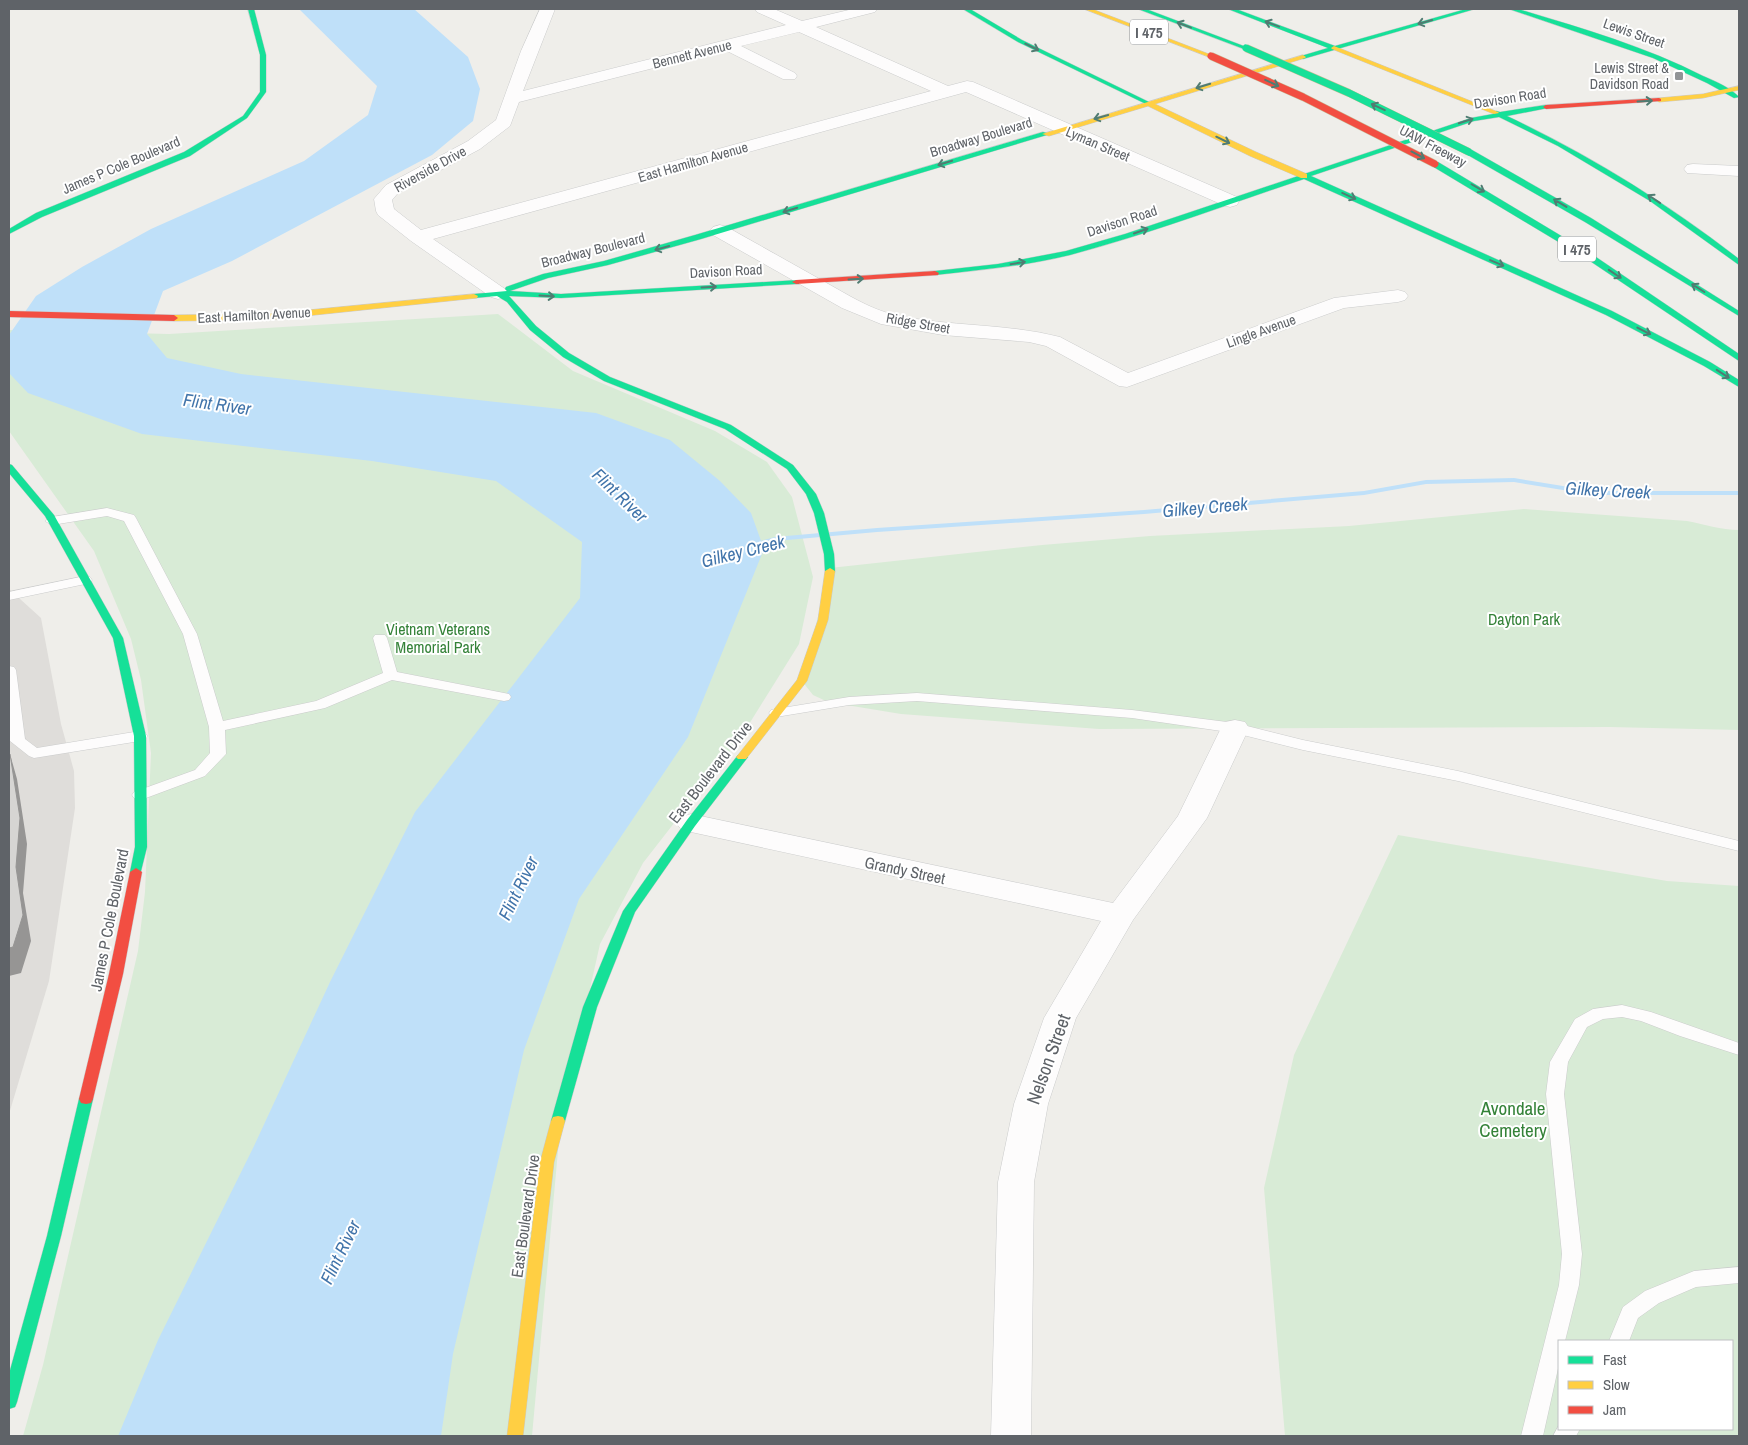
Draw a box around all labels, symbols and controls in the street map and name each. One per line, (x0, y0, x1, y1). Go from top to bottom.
street label: Lewis Street (1601, 14, 1667, 52)
one-way arrow (1417, 17, 1433, 27)
one-way arrow (1176, 19, 1191, 28)
one-way arrow (1265, 19, 1280, 28)
road number: I 475 (1130, 20, 1168, 44)
street label: Bennett Avenue (651, 35, 733, 73)
one-way arrow (1024, 43, 1039, 52)
place label: Lewis Street & Davidson Road (1590, 59, 1669, 93)
marker: Lewis Street & Davidson Road (1673, 70, 1685, 82)
one-way arrow (1264, 78, 1279, 88)
one-way arrow (1195, 82, 1211, 92)
street label: Davison Road (1473, 83, 1547, 113)
one-way arrow (1636, 97, 1652, 106)
one-way arrow (1371, 101, 1386, 111)
one-way arrow (1094, 112, 1110, 122)
street label: Broadway Boulevard (928, 113, 1034, 161)
one-way arrow (1458, 116, 1474, 126)
street label: UAW Freeway (1396, 121, 1470, 171)
street label: Lyman Street (1063, 122, 1133, 166)
street label: James P Cole Boulevard (59, 132, 183, 198)
one-way arrow (1215, 135, 1230, 145)
street label: East Hamilton Avenue (636, 138, 750, 186)
street label: Riverside Drive (391, 142, 469, 196)
one-way arrow (1410, 151, 1425, 160)
one-way arrow (938, 159, 954, 169)
one-way arrow (1470, 183, 1484, 193)
one-way arrow (1341, 192, 1356, 202)
one-way arrow (1647, 194, 1661, 204)
one-way arrow (1553, 197, 1567, 207)
street label: Davison Road (1085, 201, 1159, 241)
one-way arrow (782, 205, 798, 215)
one-way arrow (1132, 226, 1148, 236)
street label: Broadway Boulevard (539, 228, 647, 272)
road number: I 475 (1558, 236, 1596, 262)
one-way arrow (655, 243, 671, 253)
one-way arrow (1009, 258, 1025, 268)
one-way arrow (1489, 258, 1504, 268)
street label: Davison Road (689, 260, 763, 282)
one-way arrow (1608, 269, 1622, 279)
one-way arrow (848, 274, 864, 283)
one-way arrow (701, 283, 717, 292)
one-way arrow (1691, 283, 1705, 293)
one-way arrow (539, 291, 555, 300)
street label: East Hamilton Avenue (197, 303, 311, 327)
street label: Ridge Street (885, 309, 951, 337)
street label: Lingle Avenue (1224, 310, 1298, 352)
one-way arrow (1637, 326, 1652, 336)
one-way arrow (1716, 369, 1730, 379)
water label: Flint River (182, 387, 254, 421)
water label: Flint River (587, 462, 654, 528)
water label: Gilkey Creek (1565, 475, 1652, 505)
water label: Gilkey Creek (1161, 491, 1249, 523)
water label: Gilkey Creek (699, 528, 788, 573)
park label: Dayton Park (1488, 608, 1561, 630)
park label: Vietnam Veterans Memorial Park (386, 618, 490, 658)
street label: East Boulevard Drive (663, 716, 757, 828)
street label: James P Cole Boulevard (84, 847, 134, 993)
water label: Flint River (492, 851, 545, 924)
street label: Grandy Street (863, 851, 948, 889)
street label: Nelson Street (1020, 1010, 1077, 1108)
park label: Avondale Cemetery (1479, 1095, 1547, 1143)
street label: East Boulevard Drive (505, 1153, 545, 1279)
water label: Flint River (314, 1215, 367, 1288)
legend (1558, 1340, 1733, 1430)
text: Fast (1603, 1349, 1627, 1370)
text: Slow (1603, 1374, 1630, 1395)
text: Jam (1603, 1399, 1626, 1420)

